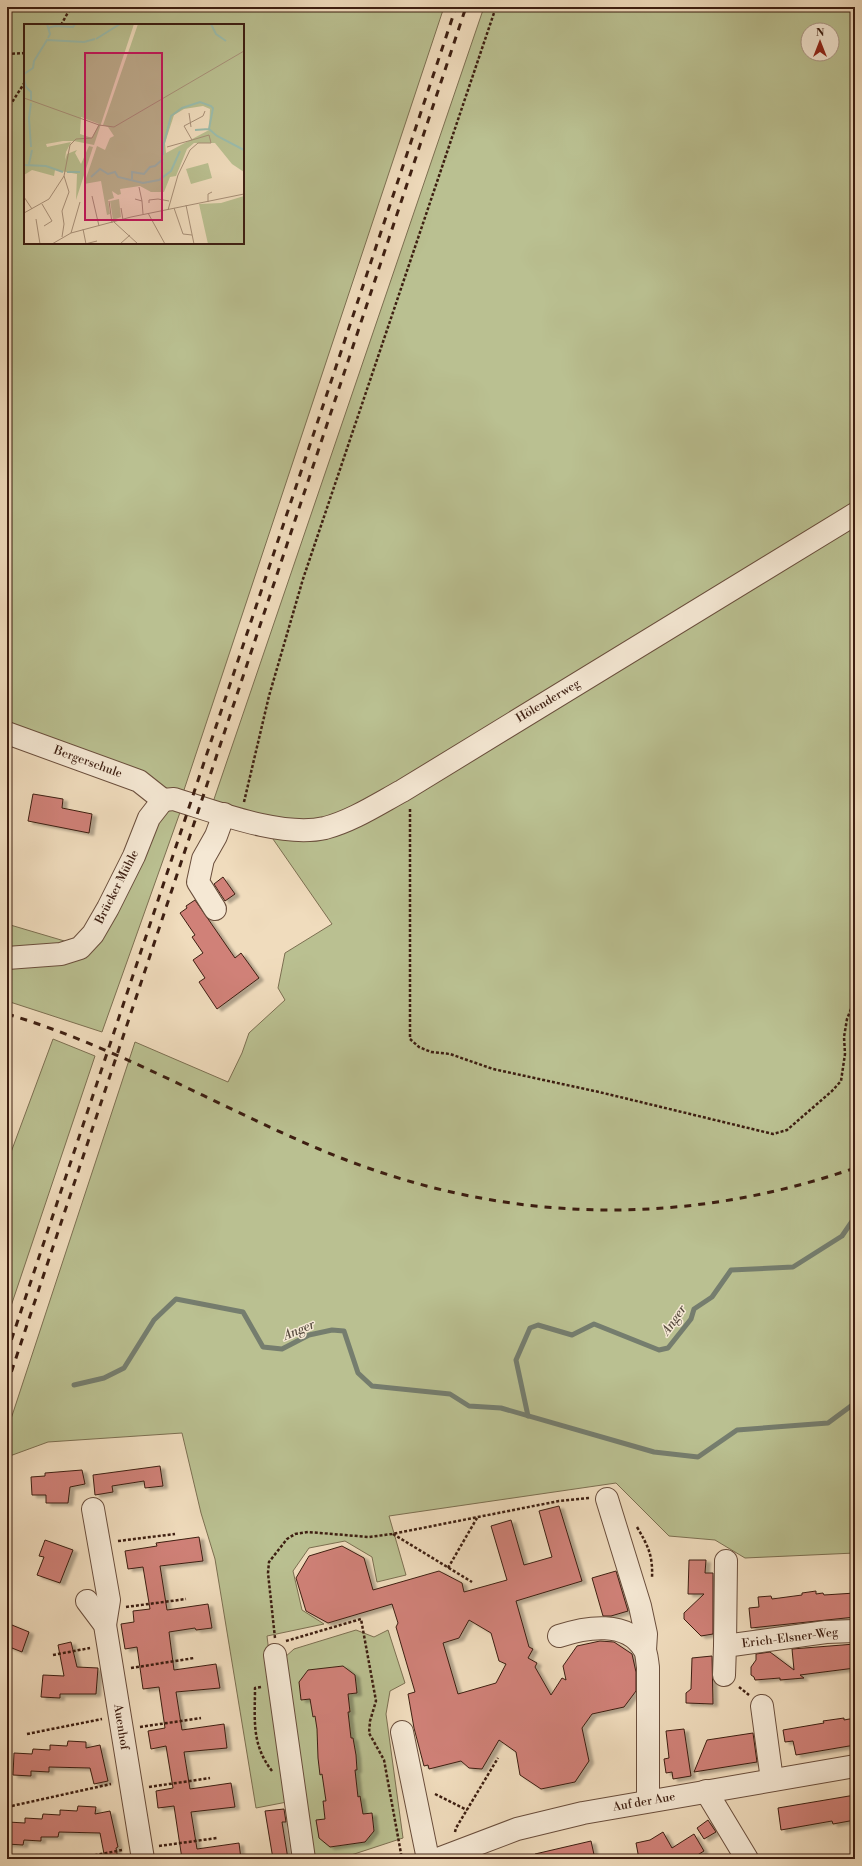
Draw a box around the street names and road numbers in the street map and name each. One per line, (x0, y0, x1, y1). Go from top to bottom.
street label: Hölenderweg (513, 676, 583, 726)
street label: Bergerschule (51, 742, 124, 781)
street label: Brücker Mühle (91, 848, 142, 927)
street label: Erich-Elsner-Weg (741, 1625, 840, 1651)
street label: Auenhof (110, 1702, 132, 1752)
street label: Auf der Aue (611, 1789, 677, 1815)

